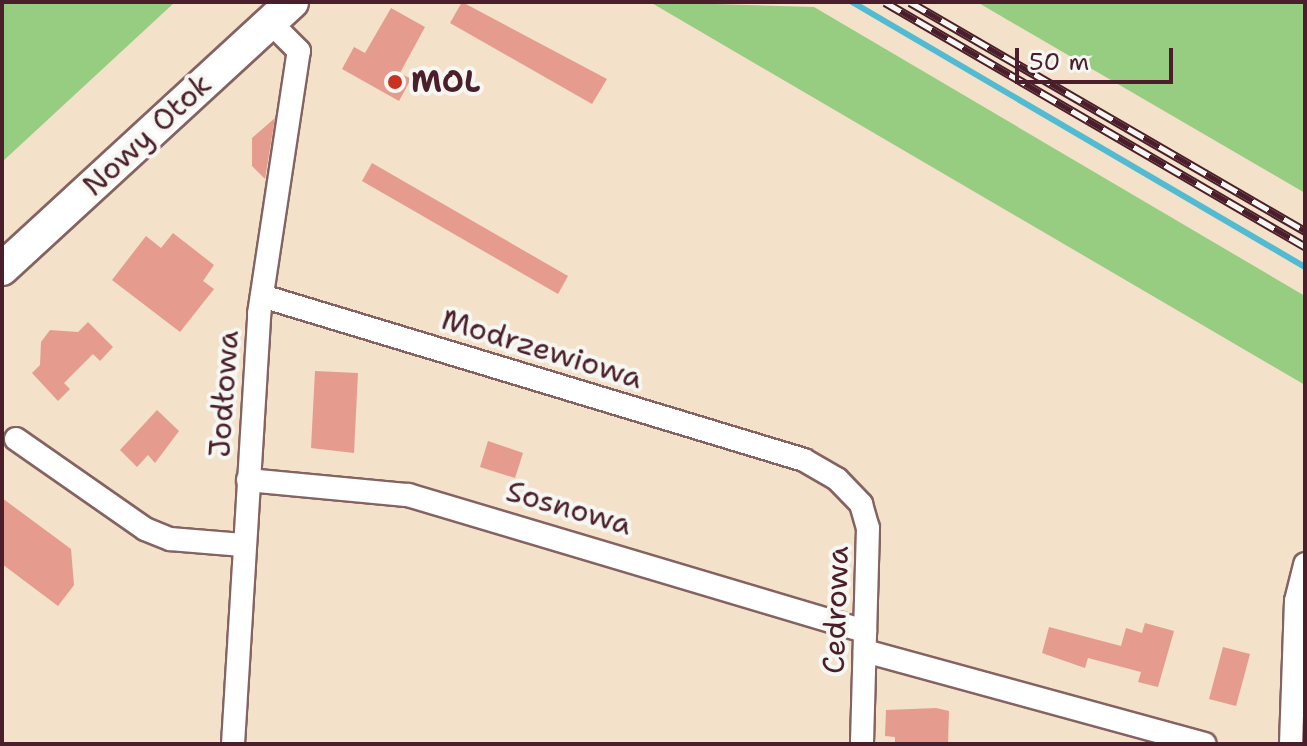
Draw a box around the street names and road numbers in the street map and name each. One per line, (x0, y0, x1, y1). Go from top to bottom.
street label: Nowy Otok (75, 66, 219, 204)
street label: Modrzewiowa (437, 301, 647, 397)
street label: Jodłowa (202, 329, 246, 459)
street label: Sosnowa (502, 473, 636, 543)
street label: Cedrowa (816, 545, 856, 675)

